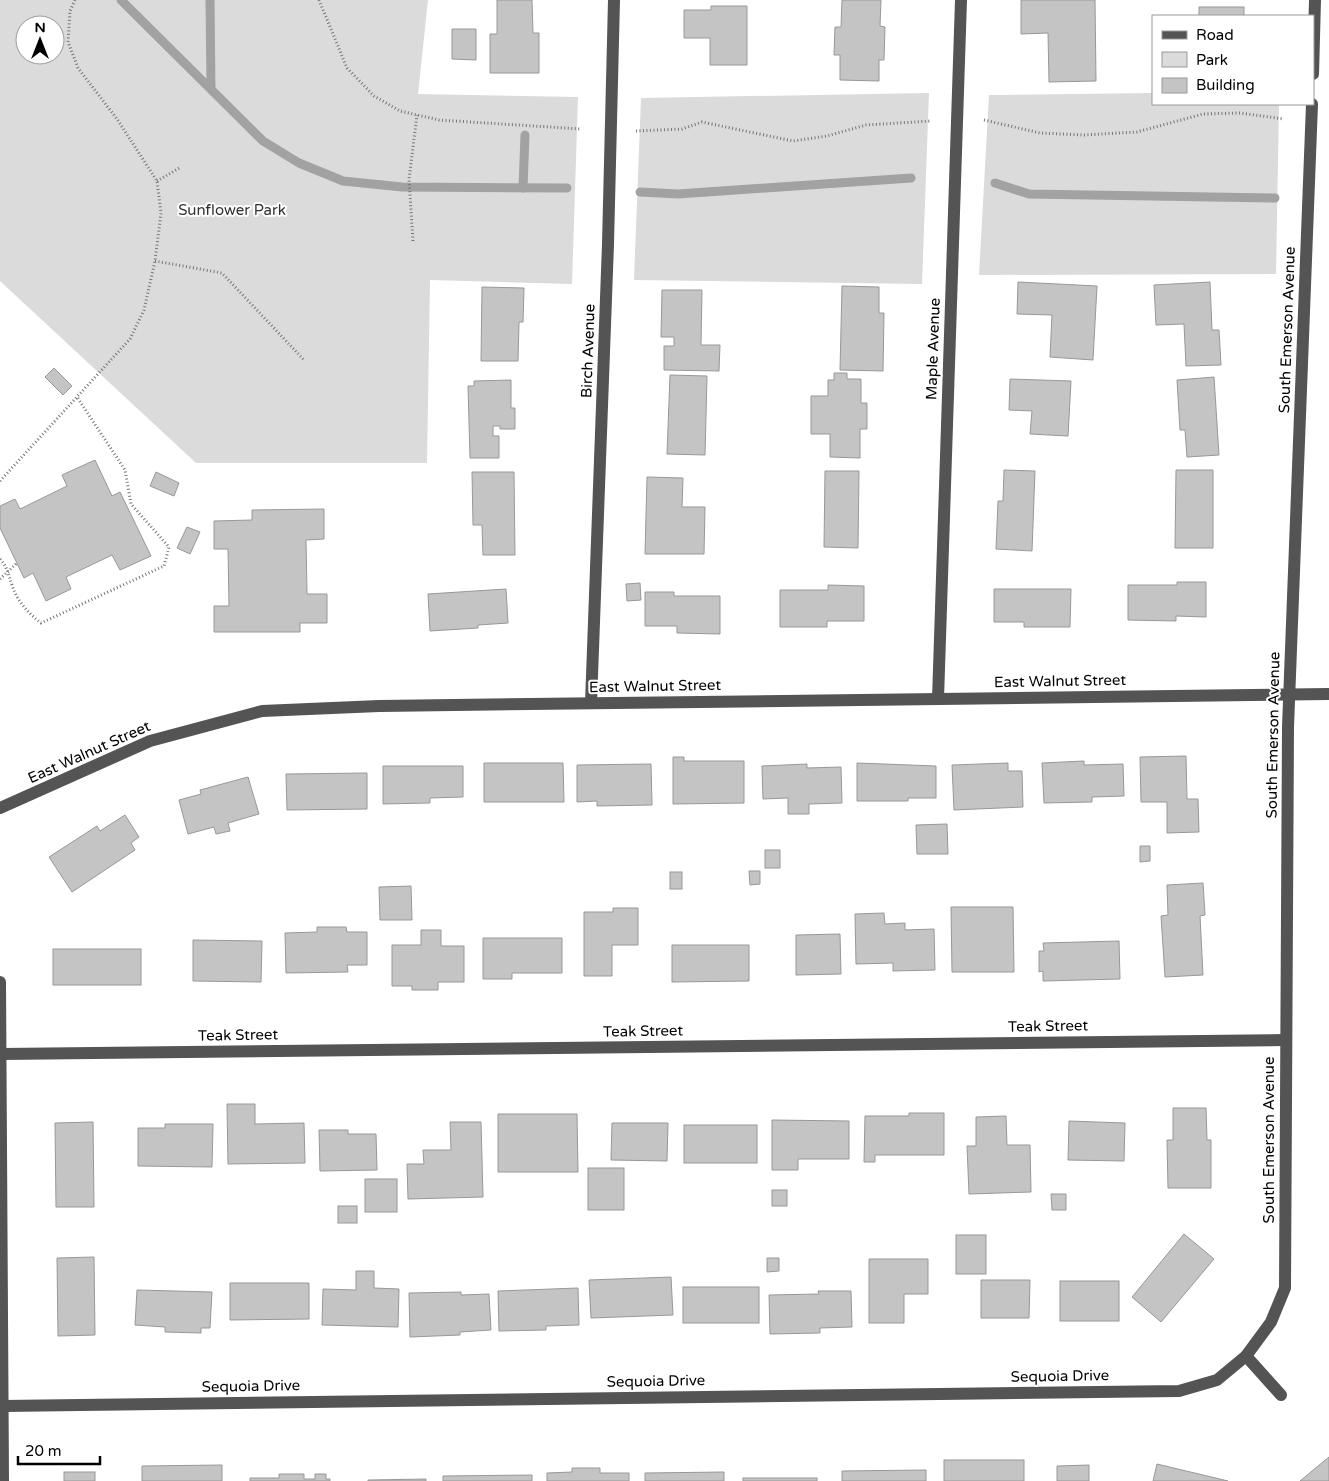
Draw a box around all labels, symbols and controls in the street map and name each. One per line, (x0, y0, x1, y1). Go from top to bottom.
north arrow (15, 15, 65, 65)
legend (1152, 15, 1314, 105)
text: N (34, 19, 46, 36)
text: Road (1196, 26, 1234, 44)
text: Park (1196, 51, 1228, 69)
text: Building (1196, 76, 1255, 94)
park label: Sunflower Park (178, 201, 286, 219)
street label: South Emerson Avenue (1275, 246, 1299, 414)
street label: Maple Avenue (922, 298, 944, 400)
street label: Birch Avenue (577, 304, 599, 398)
street label: South Emerson Avenue (1263, 651, 1283, 819)
street label: East Walnut Street (994, 671, 1126, 691)
street label: East Walnut Street (589, 676, 721, 696)
street label: East Walnut Street (25, 717, 153, 787)
street label: Teak Street (1008, 1016, 1088, 1036)
street label: Teak Street (603, 1021, 683, 1041)
street label: Teak Street (198, 1025, 278, 1045)
street label: South Emerson Avenue (1260, 1057, 1278, 1223)
street label: Sequoia Drive (1011, 1366, 1109, 1386)
street label: Sequoia Drive (607, 1371, 705, 1391)
street label: Sequoia Drive (202, 1376, 300, 1396)
scale bar (18, 1434, 100, 1466)
text: 20 m (25, 1442, 62, 1460)

